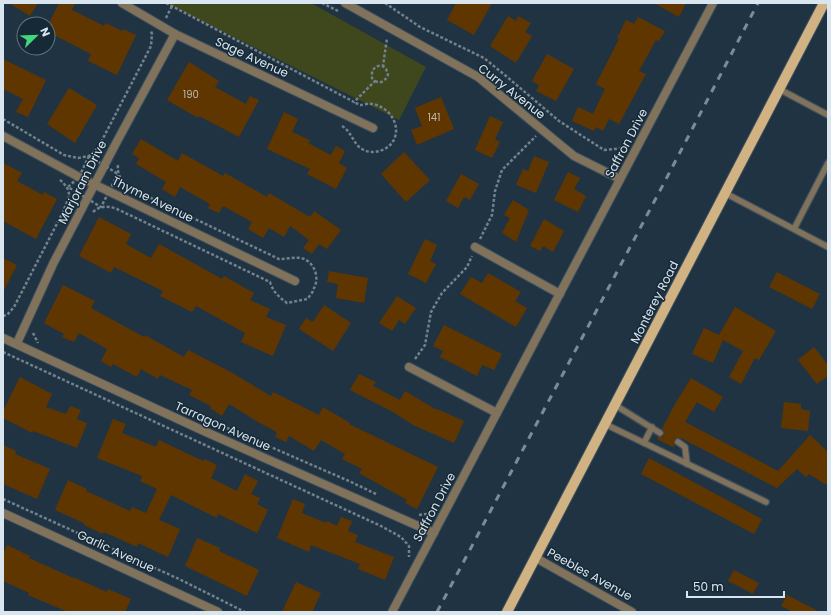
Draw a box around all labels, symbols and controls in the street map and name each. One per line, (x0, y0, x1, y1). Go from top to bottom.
north arrow (16, 16, 56, 56)
text: N (36, 25, 54, 39)
street label: Sage Avenue (213, 33, 291, 81)
street label: Curry Avenue (475, 59, 549, 123)
house number: 190 (183, 87, 199, 102)
street label: Saffron Drive (601, 105, 651, 181)
house number: 141 (428, 110, 440, 125)
street label: Marjoram Drive (54, 137, 110, 227)
street label: Thyme Avenue (109, 172, 197, 226)
street label: Monterey Road (626, 258, 682, 346)
street label: Tarragon Avenue (172, 397, 274, 455)
street label: Saffron Drive (409, 469, 459, 545)
street label: Garlic Avenue (75, 526, 157, 576)
street label: Peebles Avenue (544, 544, 636, 604)
scale bar (687, 573, 784, 599)
text: 50 m (693, 578, 724, 595)

